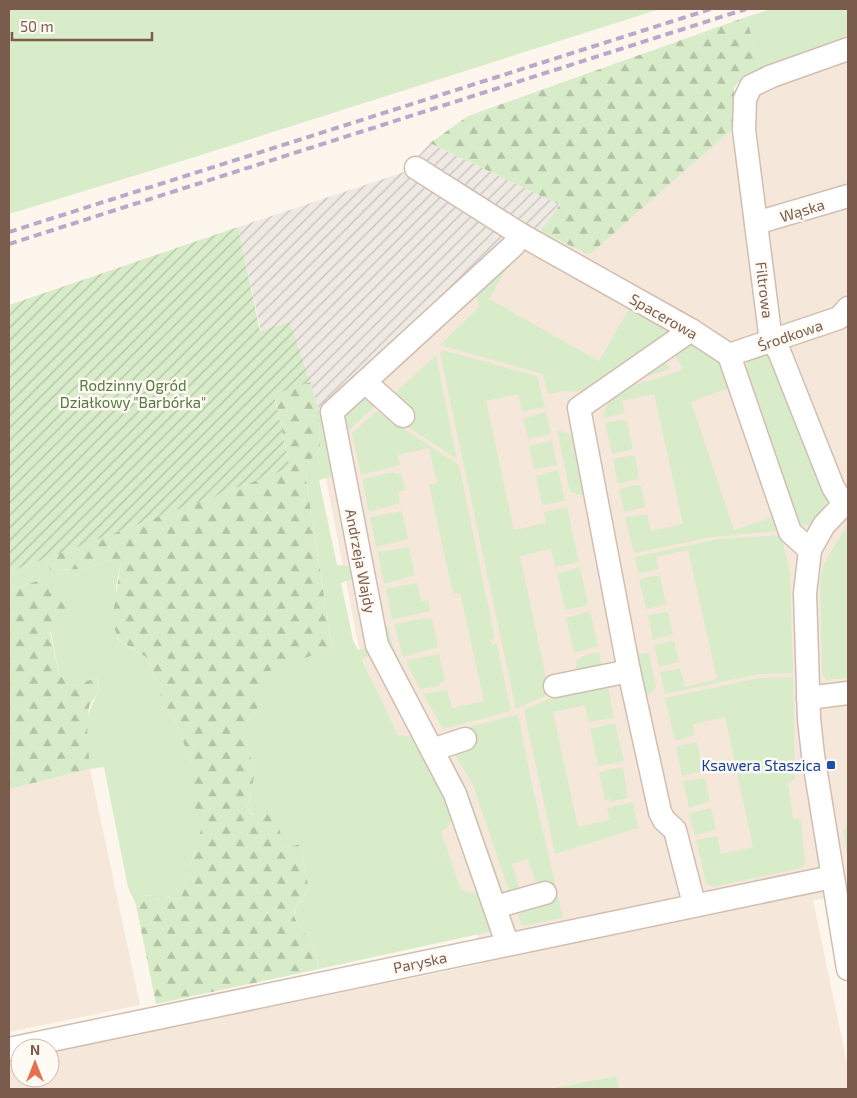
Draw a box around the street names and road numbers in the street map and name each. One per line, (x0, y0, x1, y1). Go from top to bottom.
street label: Wąska (777, 195, 827, 225)
street label: Filtrowa (753, 261, 777, 319)
street label: Spacerowa (627, 289, 701, 343)
street label: Środkowa (755, 315, 825, 355)
street label: Andrzeja Wajdy (341, 507, 380, 615)
street label: Paryska (391, 948, 449, 976)

